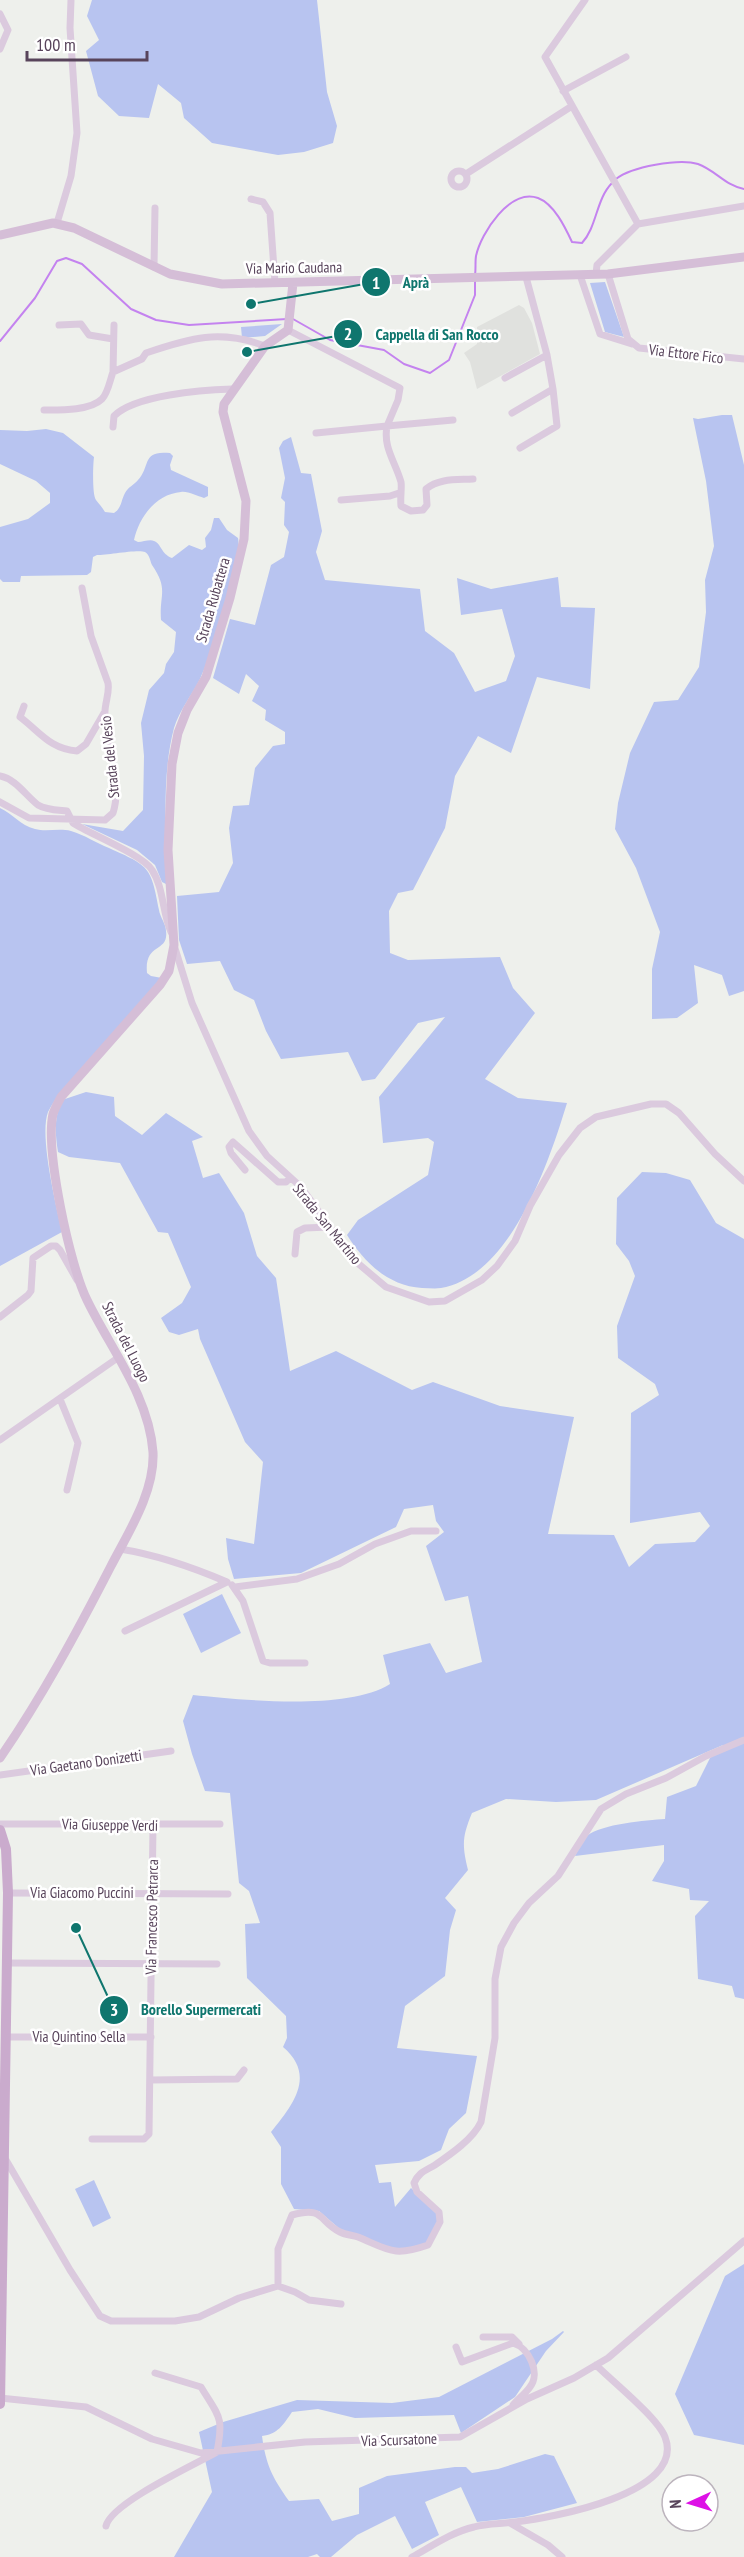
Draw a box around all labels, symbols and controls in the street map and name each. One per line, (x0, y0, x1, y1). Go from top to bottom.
scale bar (27, 24, 147, 62)
text: 100 m (36, 33, 76, 56)
street label: Via Mario Caudana (245, 257, 342, 278)
callout: Aprà (361, 265, 441, 299)
text: 1 (372, 271, 380, 294)
text: Aprà (402, 272, 430, 292)
callout: Cappella di San Rocco (333, 317, 510, 351)
text: 2 (344, 322, 352, 345)
text: Cappella di San Rocco (375, 324, 499, 344)
street label: Via Ettore Fico (647, 339, 724, 367)
street label: Strada Rubattera (191, 555, 234, 644)
street label: Strada del Vesio (96, 715, 123, 799)
street label: Strada San Martino (289, 1179, 366, 1268)
street label: Strada del Luogo (98, 1298, 155, 1385)
street label: Via Gaetano Donizetti (28, 1745, 143, 1780)
street label: Via Giuseppe Verdi (61, 1814, 158, 1835)
street label: Via Francesco Petrarca (141, 1859, 162, 1976)
street label: Via Giacomo Puccini (29, 1883, 134, 1902)
callout: Borello Supermercati (99, 1993, 273, 2027)
text: 3 (110, 1998, 118, 2021)
text: Borello Supermercati (141, 1999, 261, 2019)
street label: Via Quintino Sella (31, 2027, 126, 2046)
street label: Via Scursatone (360, 2429, 437, 2450)
north arrow (660, 2473, 720, 2533)
text: N (665, 2499, 685, 2509)

